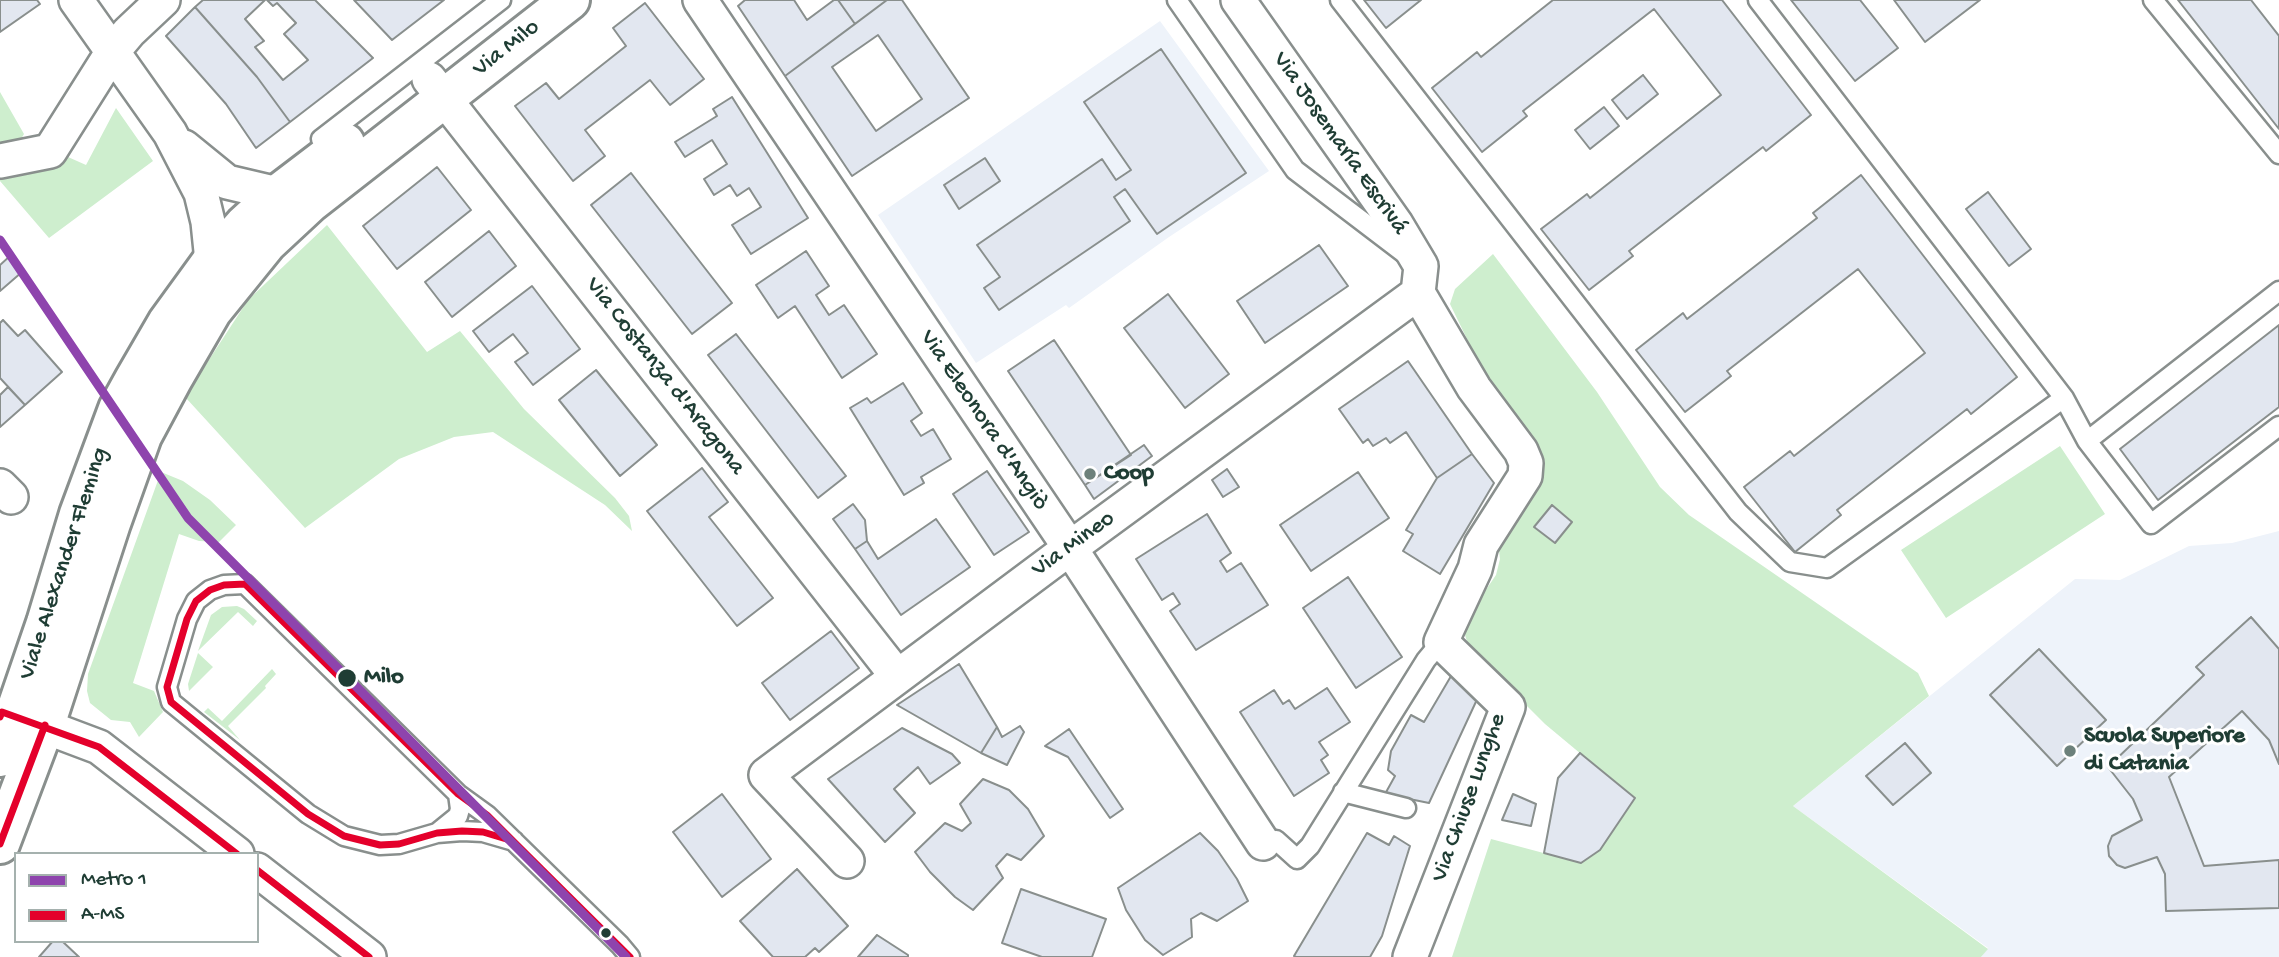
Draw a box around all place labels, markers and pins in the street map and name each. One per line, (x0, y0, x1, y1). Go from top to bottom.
place label: Coop (1104, 460, 1154, 488)
marker: Coop (1082, 466, 1098, 482)
place label: Milo (364, 664, 404, 692)
marker: Milo (336, 667, 358, 689)
place label: Scuola Superiore di Catania (2084, 723, 2245, 779)
marker: Scuola Superiore di Catania (2062, 743, 2078, 759)
unlabelled marker (599, 926, 613, 940)

